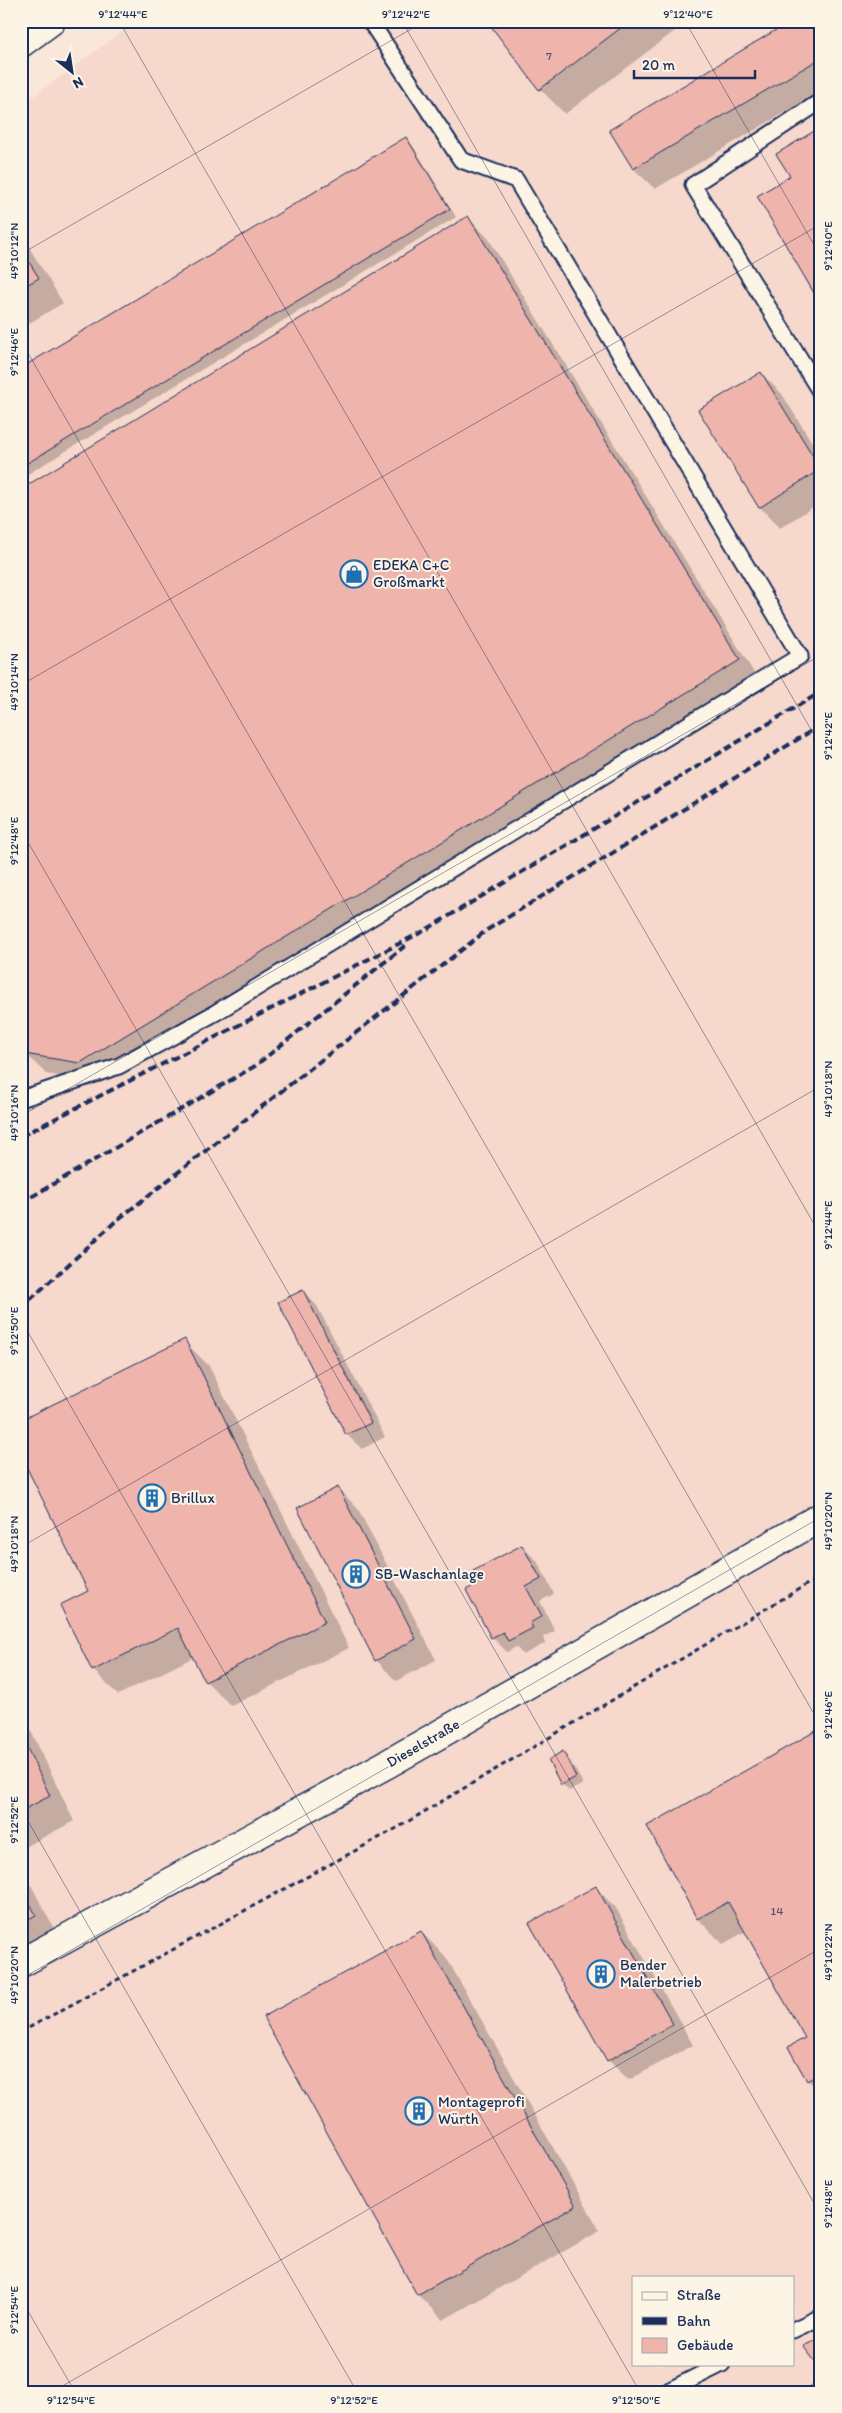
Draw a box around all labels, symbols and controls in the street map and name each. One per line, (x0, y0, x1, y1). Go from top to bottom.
text: 9°12'44"E (98, 7, 148, 21)
text: 9°12'42"E (382, 7, 431, 21)
text: 9°12'40"E (663, 7, 713, 21)
north arrow (48, 48, 98, 98)
scale bar (634, 48, 756, 80)
house number: 7 (546, 49, 552, 63)
text: 20 m (642, 56, 676, 74)
text: N (70, 73, 87, 93)
text: 9°12'40"E (821, 221, 835, 271)
text: 49°10'12"N (7, 223, 21, 279)
text: 9°12'46"E (7, 327, 21, 376)
place label: EDEKA C+C Großmarkt (373, 556, 450, 591)
shop icon: EDEKA C+C Großmarkt (339, 559, 369, 589)
text: 49°10'14"N (7, 653, 21, 711)
text: 9°12'42"E (821, 711, 835, 760)
text: 9°12'48"E (7, 816, 21, 865)
text: 49°10'18"N (821, 1061, 835, 1117)
text: 49°10'16"N (7, 1085, 21, 1141)
text: 9°12'44"E (821, 1200, 835, 1250)
text: 9°12'50"E (7, 1306, 21, 1355)
building icon: Brillux (137, 1483, 167, 1513)
place label: Brillux (171, 1489, 215, 1507)
text: 49°10'20"N (821, 1492, 835, 1550)
text: 49°10'18"N (7, 1516, 21, 1572)
building icon: SB-Waschanlage (341, 1559, 371, 1589)
place label: SB-Waschanlage (375, 1565, 484, 1583)
text: 9°12'46"E (821, 1690, 835, 1739)
street label: Dieselstraße (383, 1715, 463, 1771)
text: 9°12'52"E (7, 1796, 21, 1844)
house number: 14 (771, 1904, 783, 1918)
text: 49°10'22"N (821, 1923, 835, 1981)
text: 49°10'20"N (7, 1946, 21, 2004)
place label: Bender Malerbetrieb (620, 1956, 702, 1991)
building icon: Bender Malerbetrieb (586, 1959, 616, 1989)
place label: Montageprofi Würth (438, 2093, 525, 2128)
building icon: Montageprofi Würth (404, 2096, 434, 2126)
text: 9°12'48"E (821, 2179, 835, 2228)
legend (632, 2276, 794, 2366)
text: 9°12'54"E (7, 2285, 21, 2334)
text: Straße (677, 2286, 721, 2304)
text: Bahn (677, 2312, 711, 2330)
text: Gebäude (677, 2336, 734, 2354)
text: 9°12'54"E (47, 2393, 96, 2407)
text: 9°12'52"E (330, 2393, 378, 2407)
text: 9°12'50"E (612, 2393, 661, 2407)

